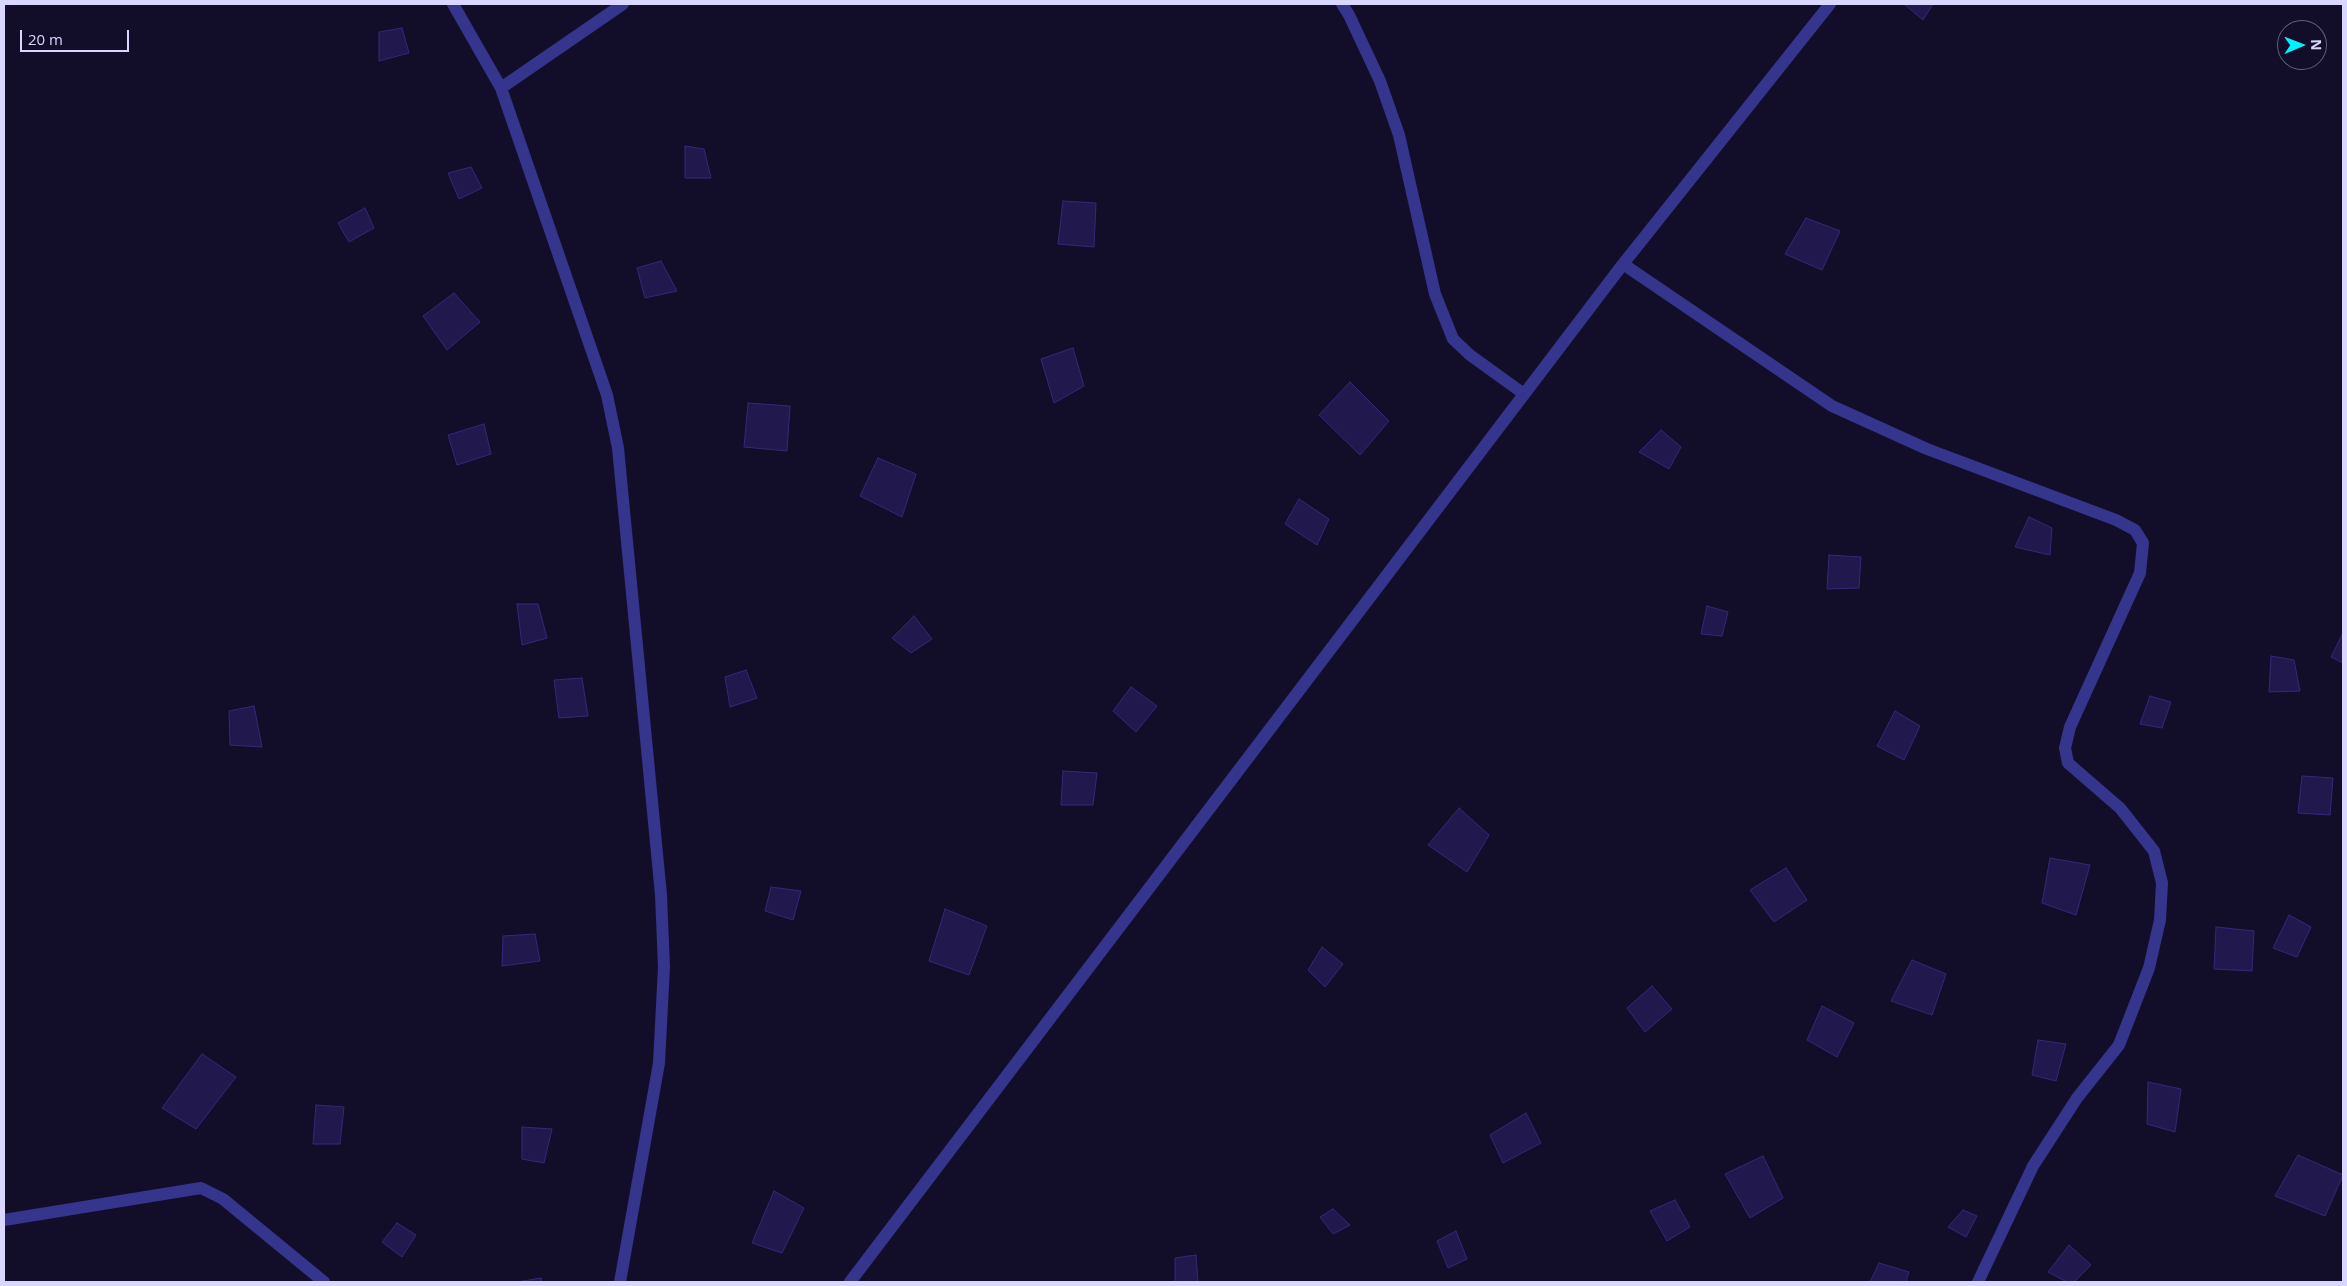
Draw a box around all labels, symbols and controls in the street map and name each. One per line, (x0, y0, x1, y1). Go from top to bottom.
scale bar (22, 20, 131, 52)
north arrow (2277, 20, 2327, 70)
text: 20 m (28, 29, 63, 49)
text: N (2307, 39, 2326, 51)

